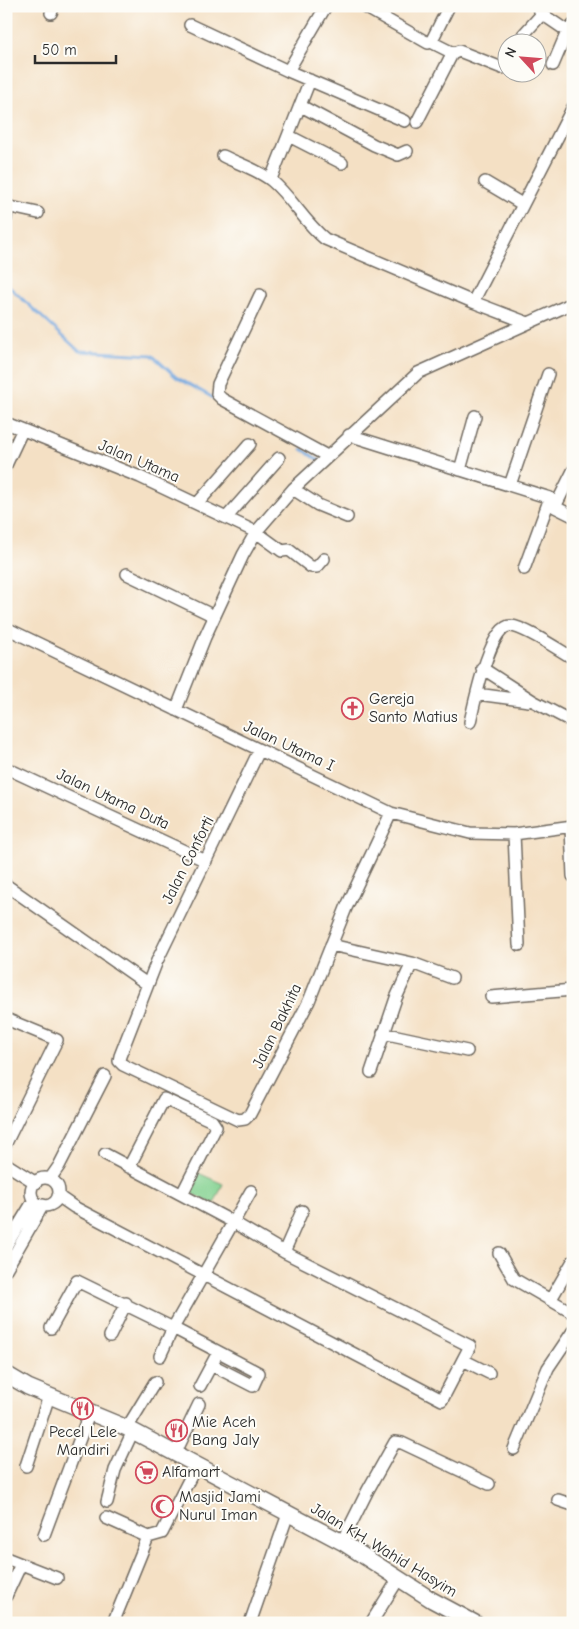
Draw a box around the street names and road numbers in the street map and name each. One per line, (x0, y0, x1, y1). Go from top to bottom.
street label: Jalan Utama (96, 436, 182, 486)
street label: Jalan Utama I (241, 717, 337, 775)
street label: Jalan Utama Duta (54, 765, 172, 833)
street label: Jalan Conforti (158, 813, 218, 907)
street label: Jalan Bakhita (249, 981, 305, 1071)
street label: Jalan KH. Wahid Hasyim (308, 1499, 460, 1601)

